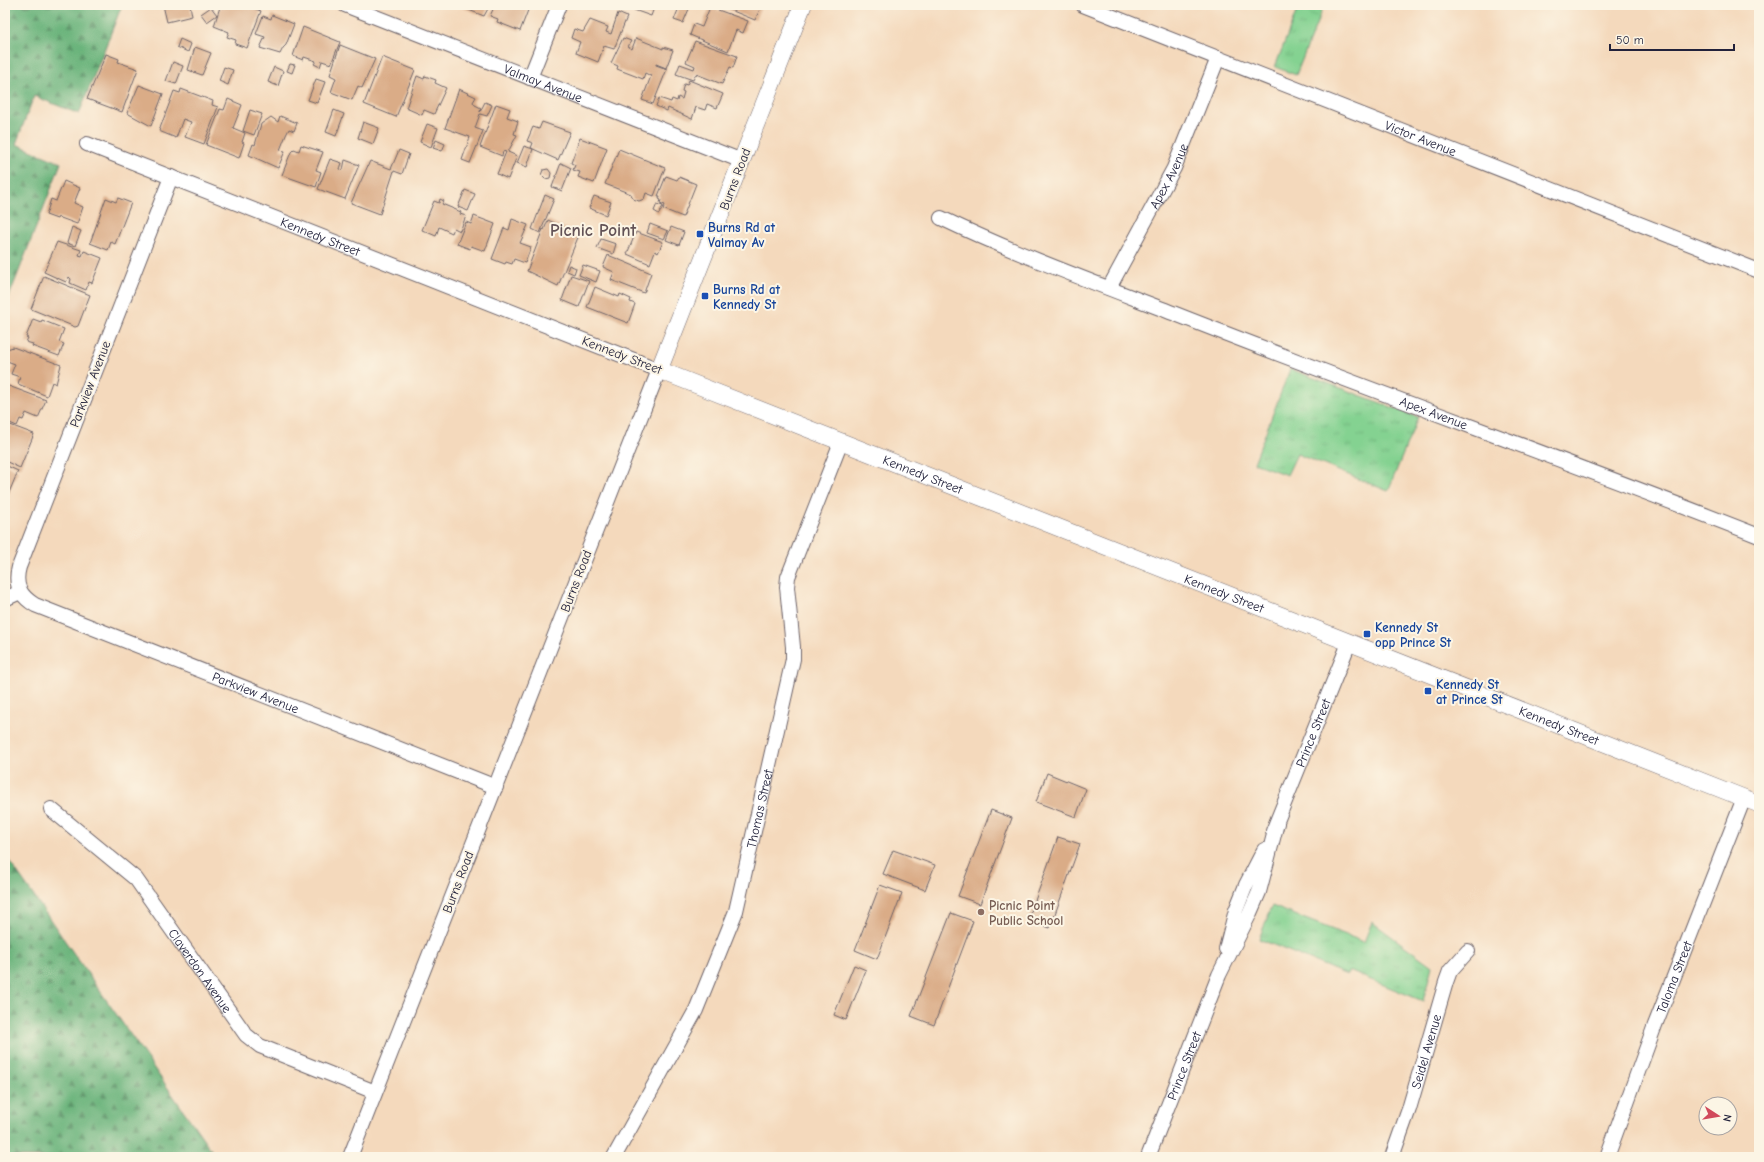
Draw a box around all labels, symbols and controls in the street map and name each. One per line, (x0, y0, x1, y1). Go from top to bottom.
scale bar (1610, 26, 1734, 52)
text: 50 m (1616, 33, 1644, 47)
street label: Valmay Avenue (502, 61, 585, 105)
street label: Victor Avenue (1383, 117, 1459, 159)
street label: Apex Avenue (1146, 141, 1191, 211)
street label: Burns Road (716, 146, 754, 212)
street label: Kennedy Street (278, 214, 364, 259)
place label: Burns Rd at Valmay Av (708, 220, 776, 250)
district label: Picnic Point (550, 221, 636, 240)
marker: Burns Rd at Valmay Av (695, 229, 705, 239)
place label: Burns Rd at Kennedy St (713, 282, 781, 312)
marker: Burns Rd at Kennedy St (700, 291, 710, 301)
street label: Kennedy Street (580, 333, 665, 378)
street label: Parkview Avenue (67, 338, 114, 429)
street label: Apex Avenue (1398, 393, 1470, 432)
street label: Kennedy Street (881, 452, 966, 497)
street label: Burns Road (557, 548, 595, 614)
street label: Kennedy Street (1182, 571, 1267, 616)
place label: Kennedy St opp Prince St (1375, 620, 1452, 650)
marker: Kennedy St opp Prince St (1362, 629, 1372, 639)
street label: Parkview Avenue (210, 668, 301, 716)
place label: Kennedy St at Prince St (1436, 677, 1503, 707)
marker: Kennedy St at Prince St (1423, 686, 1433, 696)
street label: Prince Street (1292, 695, 1334, 769)
street label: Kennedy Street (1517, 703, 1602, 748)
street label: Thomas Street (743, 767, 776, 850)
street label: Burns Road (439, 849, 477, 915)
place label: Picnic Point Public School (989, 898, 1063, 928)
marker: Picnic Point Public School (976, 907, 986, 917)
street label: Claverdon Avenue (166, 926, 235, 1016)
street label: Taloma Street (1653, 937, 1695, 1015)
street label: Seidel Avenue (1408, 1012, 1444, 1090)
street label: Prince Street (1163, 1028, 1204, 1102)
north arrow (1698, 1096, 1738, 1136)
text: N (1720, 1113, 1734, 1123)

